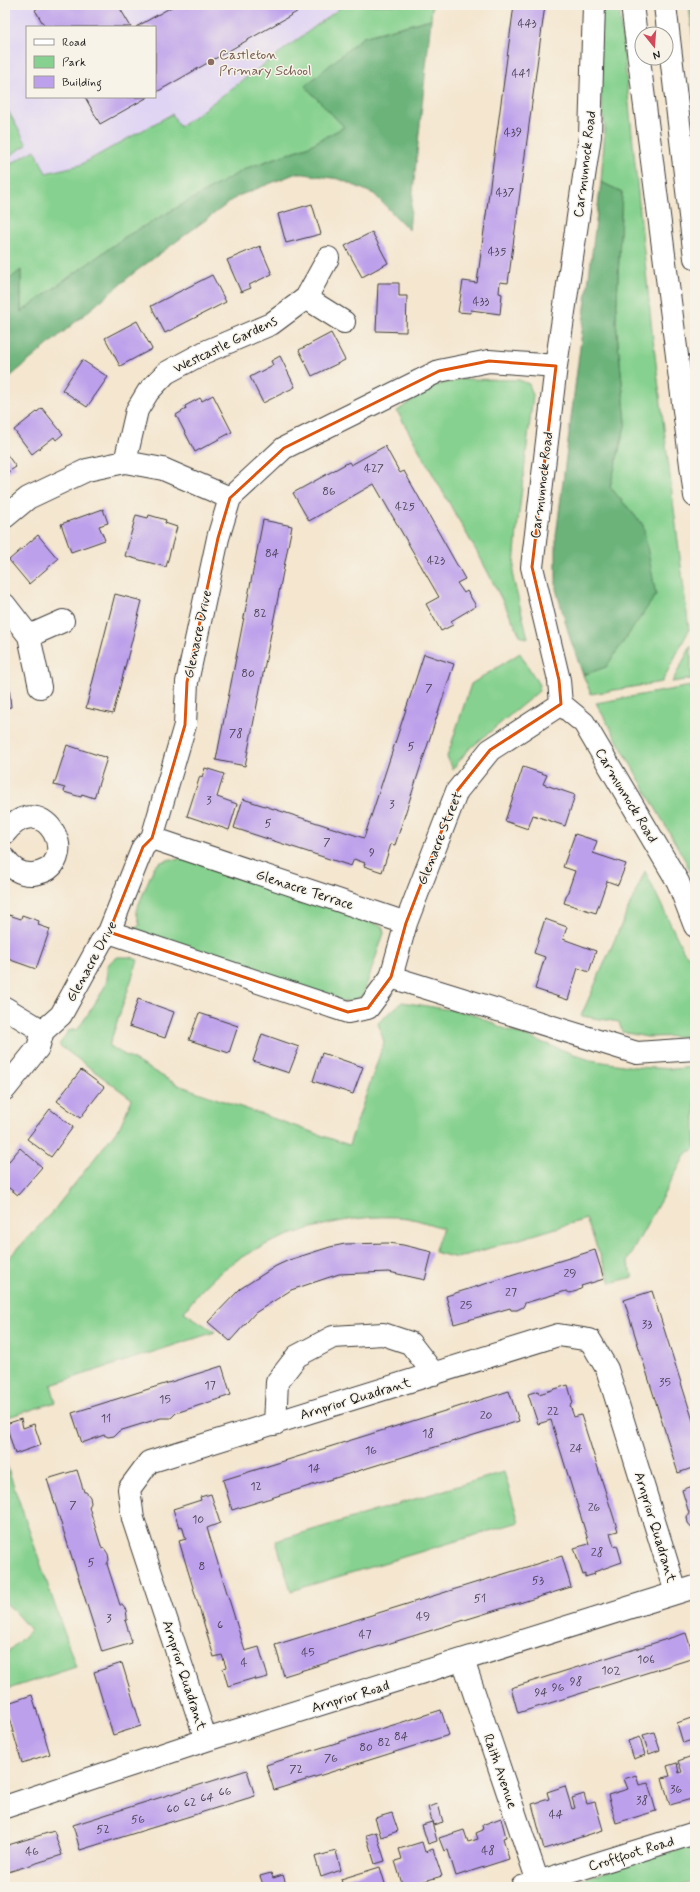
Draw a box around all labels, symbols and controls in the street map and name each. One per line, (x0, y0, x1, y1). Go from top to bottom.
house number: 443 (517, 16, 537, 32)
legend (26, 26, 156, 98)
north arrow (634, 26, 674, 66)
text: Road (62, 35, 86, 51)
place label: Castleton Primary School (219, 46, 312, 80)
text: N (651, 47, 662, 62)
text: Park (62, 55, 86, 71)
marker: Castleton Primary School (206, 57, 216, 67)
house number: 441 (512, 66, 530, 82)
text: Building (62, 75, 102, 92)
street label: Carmunnock Road (570, 110, 600, 219)
house number: 439 (504, 125, 522, 141)
house number: 437 (496, 185, 515, 201)
house number: 435 (488, 244, 507, 260)
house number: 433 (473, 294, 490, 310)
street label: Westcastle Gardens (170, 312, 281, 378)
street label: Carmunnock Road (527, 431, 557, 540)
house number: 427 (364, 461, 384, 477)
house number: 86 (322, 484, 336, 500)
house number: 425 (395, 499, 415, 515)
house number: 84 (265, 546, 279, 562)
house number: 423 (427, 553, 445, 569)
street label: Glenacre Drive (180, 588, 216, 680)
house number: 82 (253, 606, 267, 622)
house number: 80 (241, 666, 255, 682)
house number: 7 (425, 681, 433, 697)
house number: 78 (229, 726, 243, 742)
house number: 5 (407, 739, 415, 755)
street label: Carmunnock Road (591, 745, 662, 846)
street label: Glenacre Street (413, 789, 467, 888)
house number: 3 (206, 793, 212, 809)
house number: 3 (389, 797, 395, 813)
house number: 5 (264, 816, 272, 832)
house number: 7 (323, 835, 331, 851)
house number: 9 (369, 845, 375, 861)
street label: Glenacre Terrace (253, 866, 356, 914)
street label: Glenacre Drive (62, 918, 122, 1005)
house number: 29 (563, 1266, 577, 1282)
house number: 27 (505, 1285, 517, 1301)
house number: 25 (460, 1298, 472, 1314)
house number: 33 (642, 1317, 652, 1333)
street label: Arnprior Quadrant (298, 1373, 413, 1424)
house number: 35 (659, 1375, 671, 1391)
house number: 17 (204, 1378, 216, 1394)
house number: 15 (159, 1392, 171, 1408)
house number: 22 (547, 1404, 559, 1420)
house number: 20 (480, 1408, 493, 1424)
house number: 11 (101, 1411, 111, 1427)
house number: 18 (422, 1426, 434, 1442)
house number: 24 (569, 1441, 583, 1457)
house number: 16 (365, 1443, 377, 1459)
house number: 14 (308, 1461, 320, 1477)
street label: Arnprior Quadrant (630, 1470, 681, 1585)
house number: 12 (250, 1479, 262, 1495)
house number: 7 (69, 1498, 77, 1514)
house number: 26 (588, 1500, 601, 1516)
house number: 10 (192, 1512, 204, 1528)
house number: 28 (591, 1545, 603, 1561)
house number: 5 (87, 1555, 95, 1571)
house number: 8 (199, 1559, 205, 1575)
house number: 53 (532, 1573, 544, 1589)
house number: 51 (474, 1591, 486, 1607)
house number: 49 (416, 1609, 430, 1625)
house number: 3 (106, 1611, 112, 1627)
house number: 6 (217, 1617, 223, 1633)
street label: Arnprior Quadrant (158, 1618, 211, 1733)
house number: 47 (358, 1627, 372, 1643)
house number: 45 (301, 1645, 315, 1661)
house number: 106 (637, 1652, 655, 1668)
house number: 4 (241, 1655, 248, 1671)
house number: 102 (601, 1663, 621, 1679)
house number: 98 (570, 1674, 582, 1690)
street label: Arnprior Road (309, 1677, 391, 1717)
house number: 96 (552, 1680, 565, 1696)
house number: 94 (534, 1685, 548, 1701)
house number: 84 (394, 1729, 408, 1745)
street label: Raith Avenue (479, 1731, 521, 1811)
house number: 82 (377, 1735, 391, 1751)
house number: 80 (359, 1740, 373, 1756)
house number: 76 (324, 1751, 338, 1767)
house number: 72 (289, 1762, 303, 1778)
house number: 36 (670, 1782, 682, 1798)
house number: 66 (219, 1784, 232, 1800)
house number: 64 (200, 1790, 214, 1806)
house number: 38 (636, 1793, 648, 1809)
house number: 62 (184, 1795, 196, 1811)
house number: 60 (166, 1801, 180, 1817)
house number: 44 (549, 1807, 563, 1823)
house number: 56 (131, 1812, 145, 1828)
house number: 52 (96, 1822, 110, 1838)
street label: Croftfoot Road (586, 1832, 677, 1877)
house number: 48 (481, 1843, 495, 1859)
house number: 46 (25, 1844, 39, 1860)

